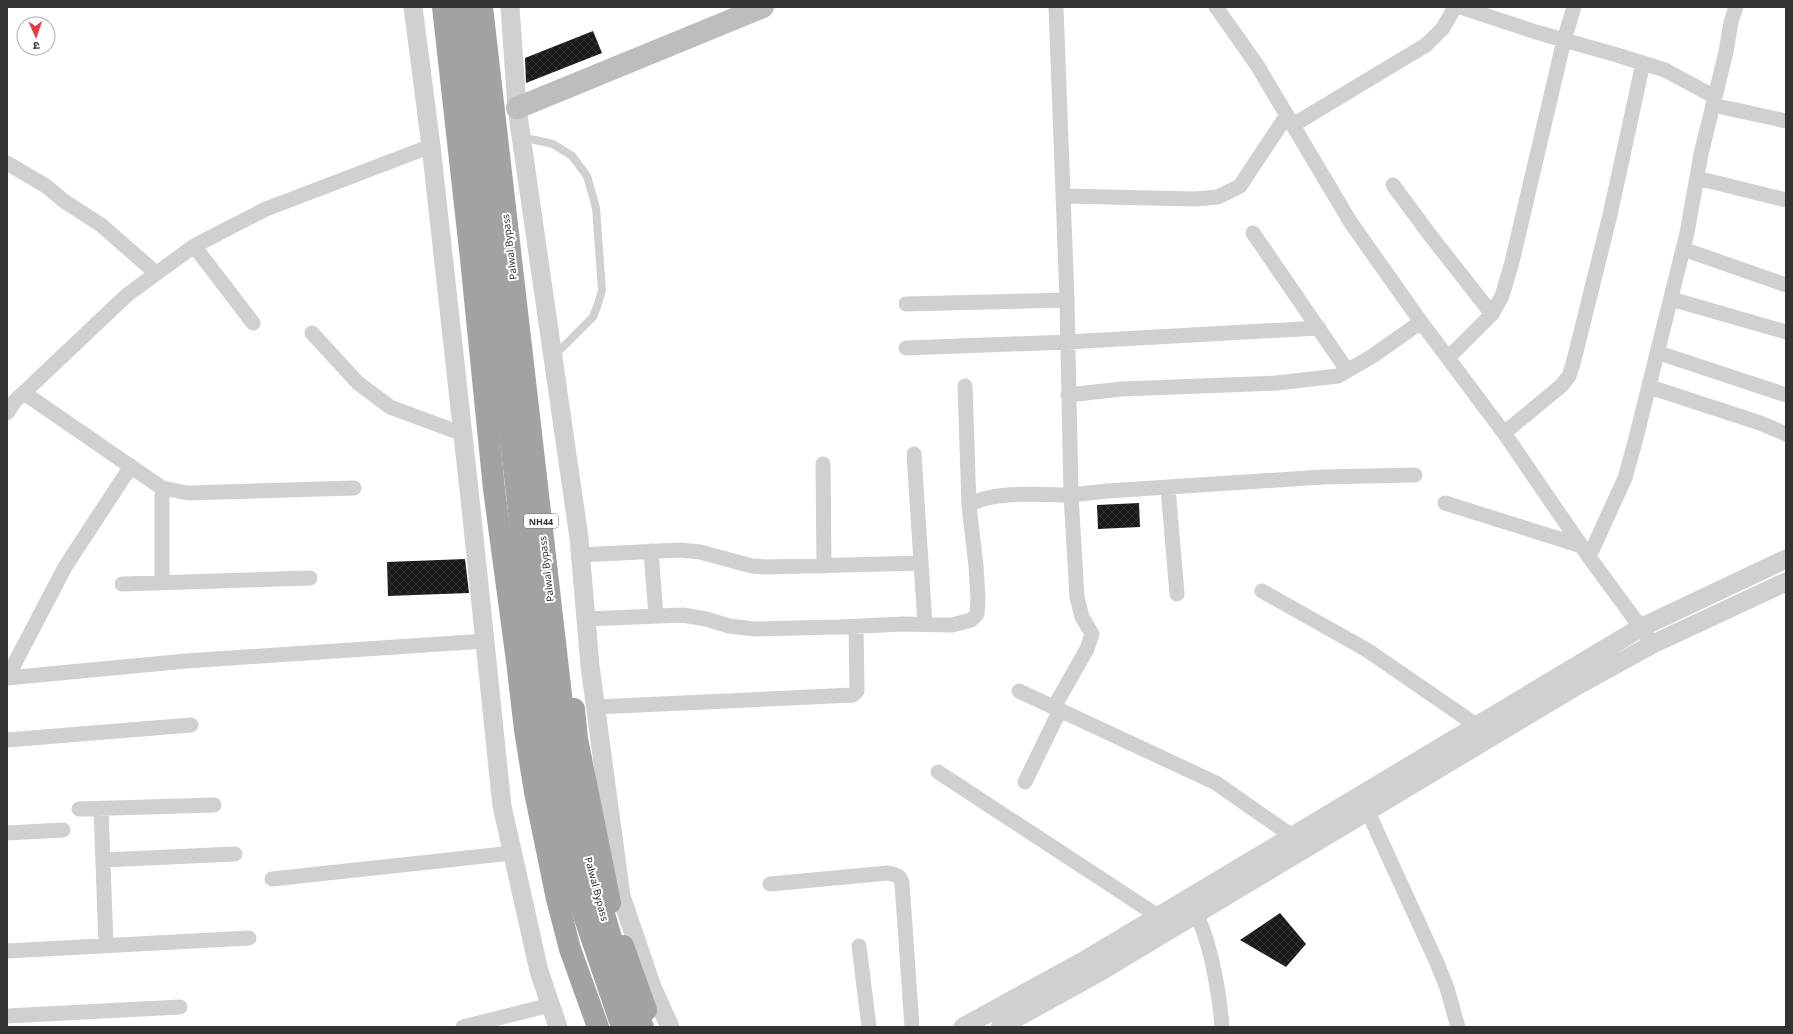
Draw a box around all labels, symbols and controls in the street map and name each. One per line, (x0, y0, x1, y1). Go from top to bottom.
north arrow (16, 16, 56, 56)
text: उ (32, 39, 40, 54)
street label: Palwal Bypass (498, 213, 520, 281)
road number: NH44 (524, 514, 558, 528)
street label: Palwal Bypass (535, 535, 557, 603)
street label: Palwal Bypass (582, 855, 612, 923)

